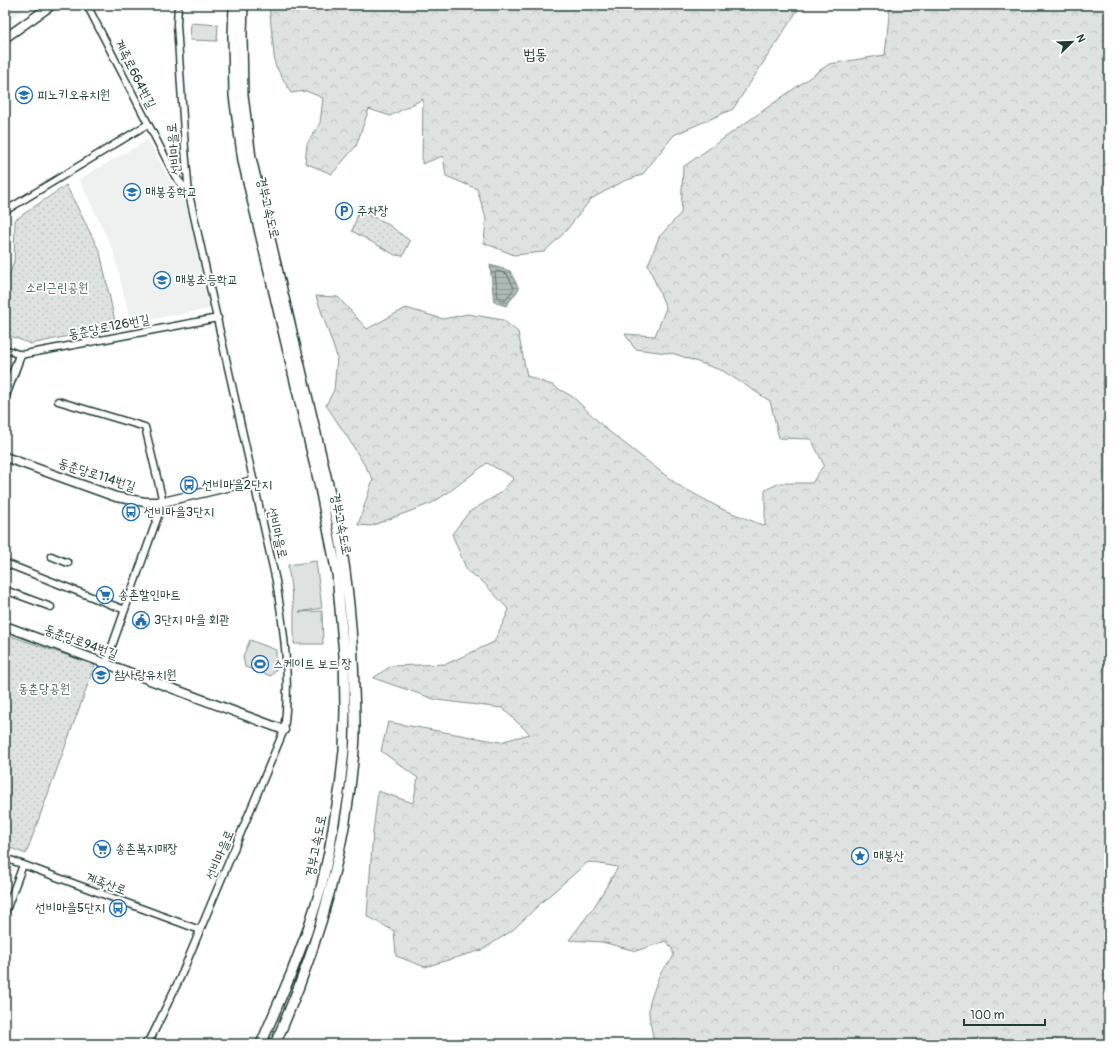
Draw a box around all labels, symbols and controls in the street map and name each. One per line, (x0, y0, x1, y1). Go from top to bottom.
north arrow (1052, 22, 1092, 62)
text: N (1073, 32, 1088, 45)
street label: 계족로664번길 (111, 37, 159, 111)
district label: 법동 (523, 45, 547, 64)
school or university icon: 피노키오유치원 (14, 85, 34, 105)
place label: 피노키오유치원 (37, 87, 110, 103)
street label: 선비마을로 (164, 122, 184, 176)
street label: 경부고속도로 (253, 176, 283, 240)
school or university icon: 매봉중학교 (122, 182, 142, 202)
place label: 매봉중학교 (145, 184, 197, 200)
parking icon: 주차장 (334, 201, 354, 221)
place label: 주차장 (357, 203, 388, 219)
school or university icon: 매봉초등학교 (152, 270, 172, 290)
place label: 매봉초등학교 (175, 272, 238, 288)
park label: 소리근린공원 (26, 280, 88, 296)
street label: 동춘당로126번길 (67, 311, 151, 343)
street label: 동춘당로114번길 (56, 455, 138, 495)
bus stop icon: 선비마을2단지 (179, 475, 199, 495)
place label: 선비마을2단지 (202, 477, 272, 493)
street label: 경부고속도로 (327, 492, 355, 556)
bus stop icon: 선비마을3단지 (121, 502, 141, 522)
place label: 선비마을3단지 (144, 504, 214, 520)
street label: 선비마을로 (263, 506, 291, 560)
supermarket icon: 송촌할인마트 (95, 585, 115, 605)
place label: 송촌할인마트 (118, 587, 181, 603)
public building icon: 3단지 마을 회관 (131, 610, 151, 630)
place label: 3단지 마을 회관 (154, 612, 230, 628)
street label: 동춘당로94번길 (42, 621, 120, 663)
sports icon: 스케이트 보드 장 (250, 654, 270, 674)
place label: 스케이트 보드 장 (273, 656, 352, 672)
school or university icon: 참사랑유치원 (91, 665, 111, 685)
place label: 참사랑유치원 (114, 667, 177, 683)
park label: 동춘당공원 (18, 681, 70, 697)
street label: 경부고속도로 (302, 814, 330, 878)
street label: 선비마을로 (202, 828, 238, 882)
supermarket icon: 송촌복지매장 (92, 839, 112, 859)
place label: 송촌복지매장 (115, 841, 178, 857)
place icon: 매봉산 (850, 846, 870, 866)
place label: 매봉산 (873, 848, 904, 864)
street label: 계족산로 (84, 869, 128, 899)
bus stop icon: 선비마을5단지 (108, 898, 128, 918)
place label: 선비마을5단지 (35, 900, 105, 916)
scale bar (964, 1001, 1045, 1027)
text: 100 m (970, 1008, 1005, 1023)

